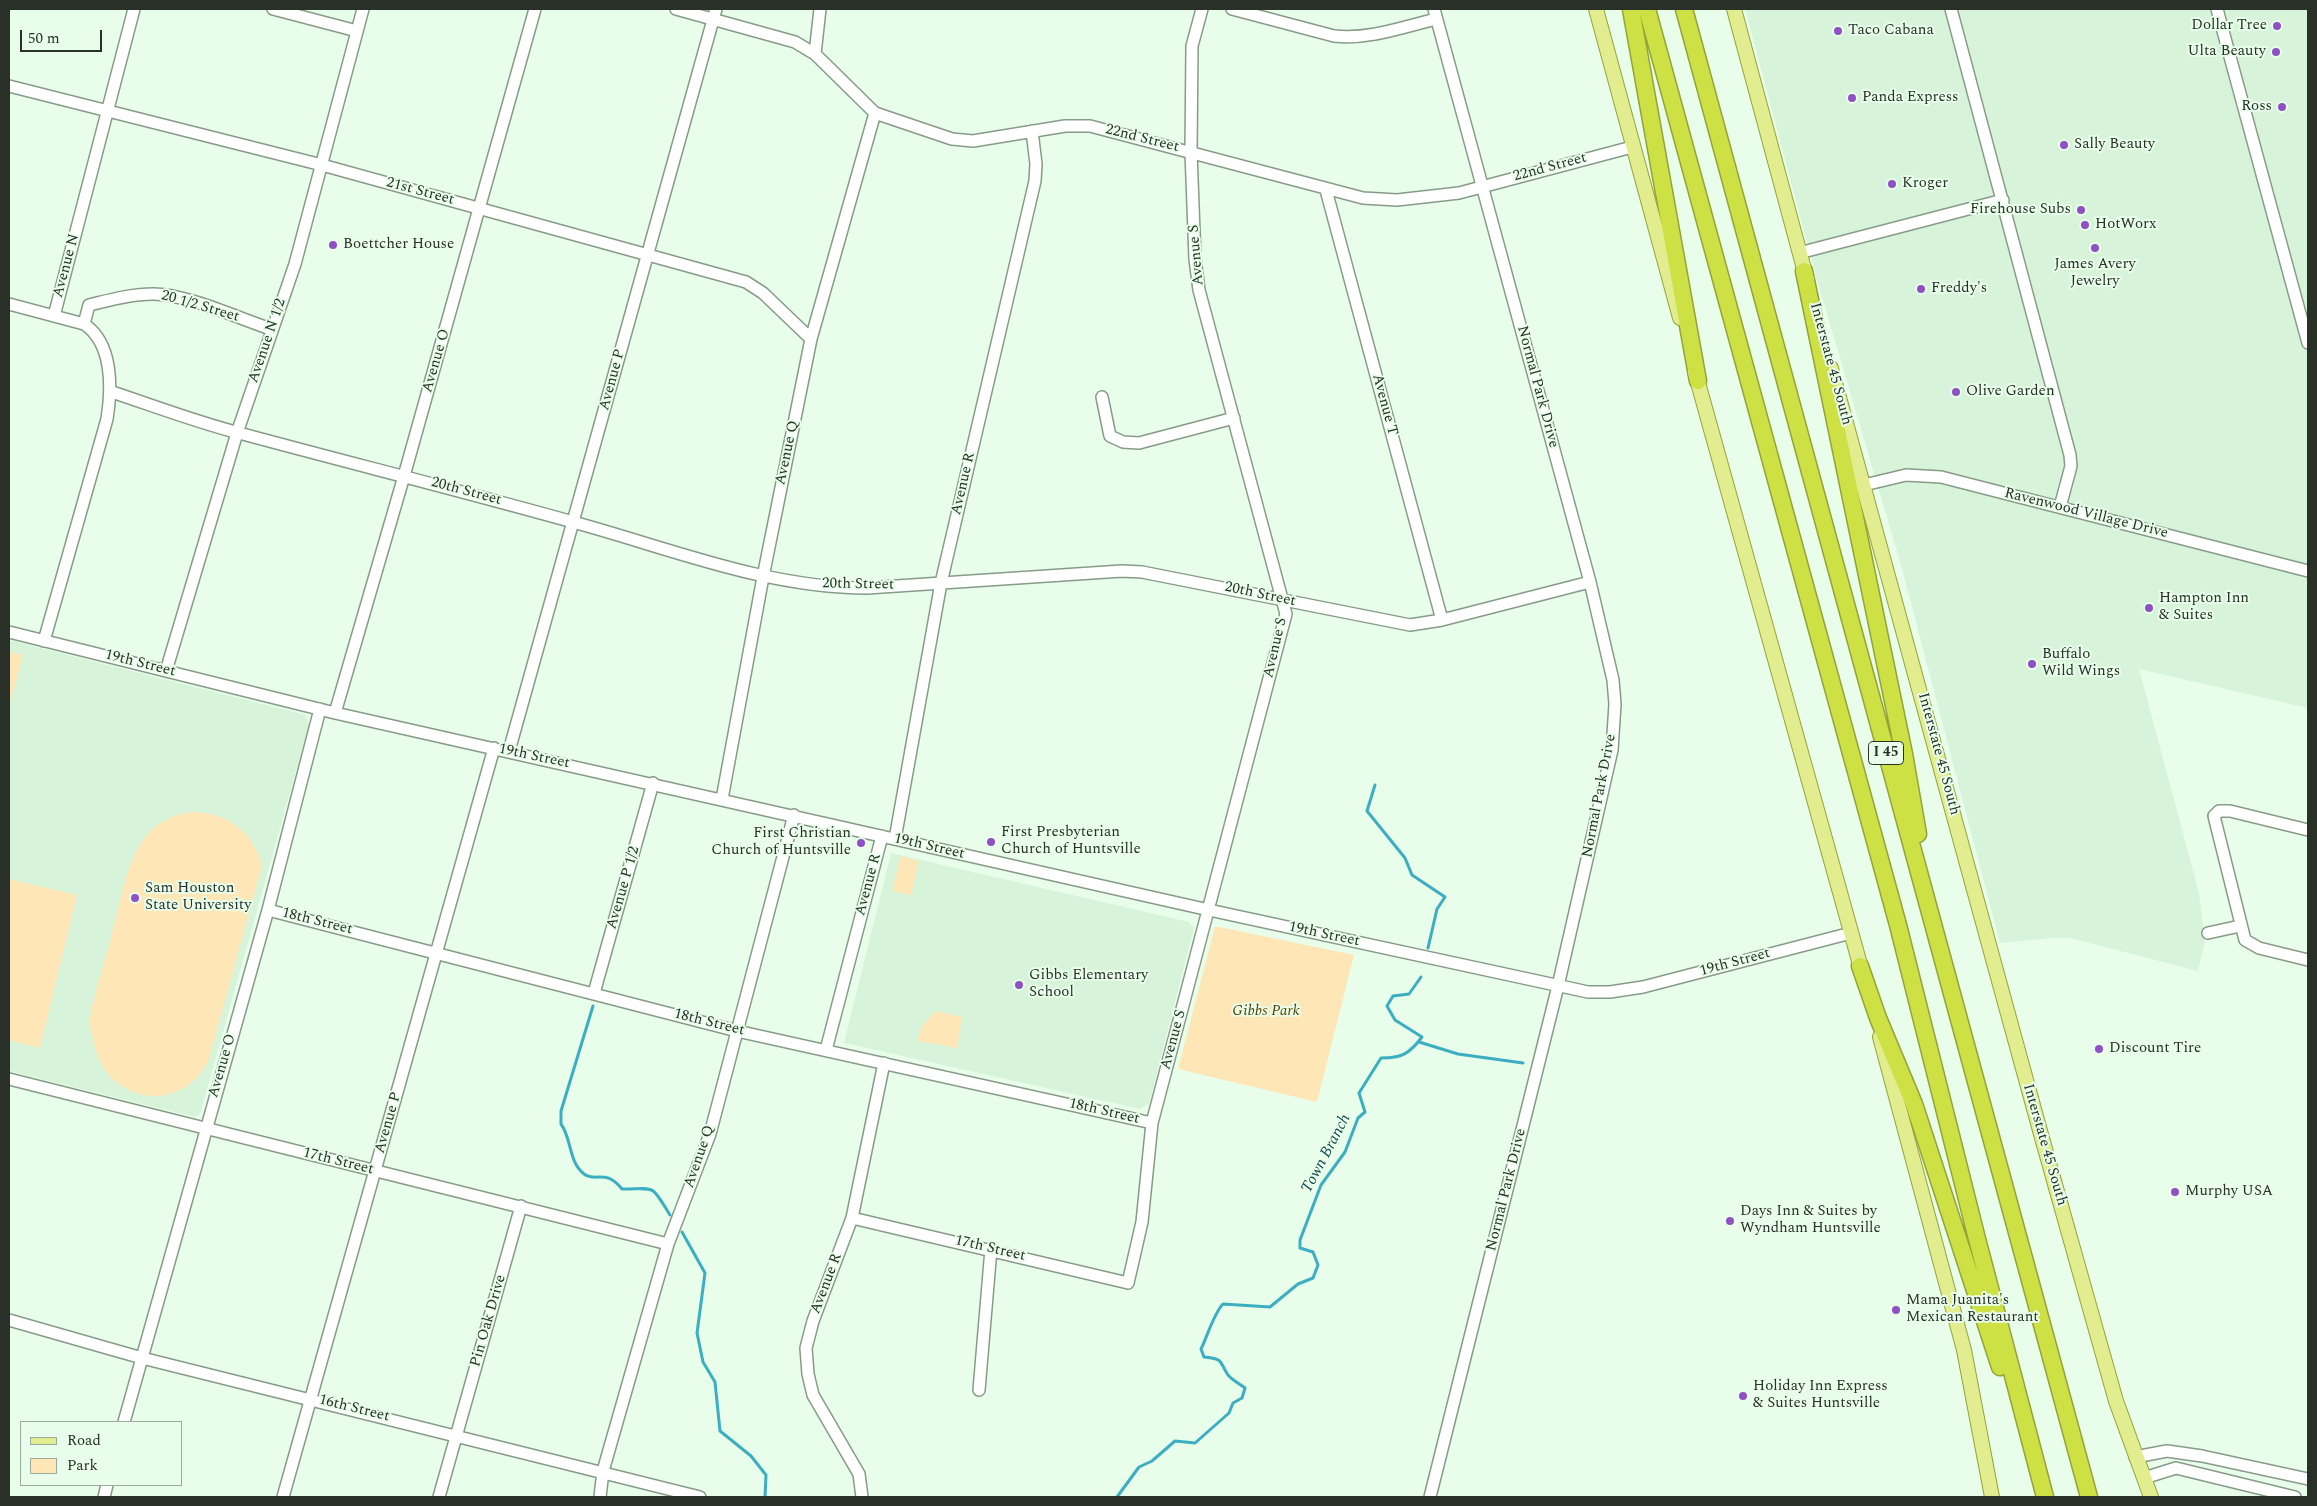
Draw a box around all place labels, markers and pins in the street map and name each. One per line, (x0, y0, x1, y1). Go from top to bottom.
place label: Dollar Tree (2191, 17, 2267, 35)
marker: Dollar Tree (2271, 20, 2283, 32)
place label: Taco Cabana (1848, 22, 1934, 40)
marker: Taco Cabana (1832, 25, 1844, 37)
place label: Ulta Beauty (2188, 43, 2266, 61)
marker: Ulta Beauty (2270, 46, 2282, 58)
place label: Panda Express (1862, 89, 1959, 107)
marker: Panda Express (1846, 92, 1858, 104)
place label: Ross (2241, 98, 2272, 116)
marker: Ross (2276, 101, 2288, 113)
place label: Sally Beauty (2074, 136, 2155, 154)
marker: Sally Beauty (2058, 139, 2070, 151)
place label: Kroger (1902, 175, 1948, 193)
marker: Kroger (1886, 178, 1898, 190)
place label: Firehouse Subs (1970, 201, 2071, 219)
marker: Firehouse Subs (2075, 204, 2087, 216)
place label: HotWorx (2095, 216, 2156, 234)
marker: HotWorx (2079, 219, 2091, 231)
place label: Boettcher House (343, 236, 454, 254)
marker: Boettcher House (327, 239, 339, 251)
marker: James Avery Jewelry (2089, 242, 2101, 254)
place label: James Avery Jewelry (2054, 256, 2136, 291)
place label: Freddy's (1931, 280, 1987, 298)
marker: Freddy's (1915, 283, 1927, 295)
place label: Olive Garden (1966, 383, 2055, 401)
marker: Olive Garden (1950, 386, 1962, 398)
place label: Hampton Inn & Suites (2159, 590, 2249, 625)
marker: Hampton Inn & Suites (2143, 602, 2155, 614)
place label: Buffalo Wild Wings (2042, 646, 2120, 681)
marker: Buffalo Wild Wings (2026, 658, 2038, 670)
place label: First Presbyterian Church of Huntsville (1001, 824, 1141, 859)
place label: First Christian Church of Huntsville (711, 825, 851, 860)
marker: First Presbyterian Church of Huntsville (985, 836, 997, 848)
marker: First Christian Church of Huntsville (855, 837, 867, 849)
place label: Sam Houston State University (145, 880, 251, 915)
marker: Sam Houston State University (129, 892, 141, 904)
place label: Gibbs Elementary School (1029, 967, 1148, 1002)
marker: Gibbs Elementary School (1013, 979, 1025, 991)
place label: Discount Tire (2109, 1040, 2201, 1058)
marker: Discount Tire (2093, 1043, 2105, 1055)
place label: Murphy USA (2185, 1183, 2273, 1201)
marker: Murphy USA (2169, 1186, 2181, 1198)
place label: Days Inn & Suites by Wyndham Huntsville (1740, 1203, 1881, 1238)
marker: Days Inn & Suites by Wyndham Huntsville (1724, 1215, 1736, 1227)
place label: Mama Juanita's Mexican Restaurant (1906, 1292, 2039, 1327)
marker: Mama Juanita's Mexican Restaurant (1890, 1304, 1902, 1316)
place label: Holiday Inn Express & Suites Huntsville (1753, 1378, 1888, 1413)
marker: Holiday Inn Express & Suites Huntsville (1737, 1390, 1749, 1402)

